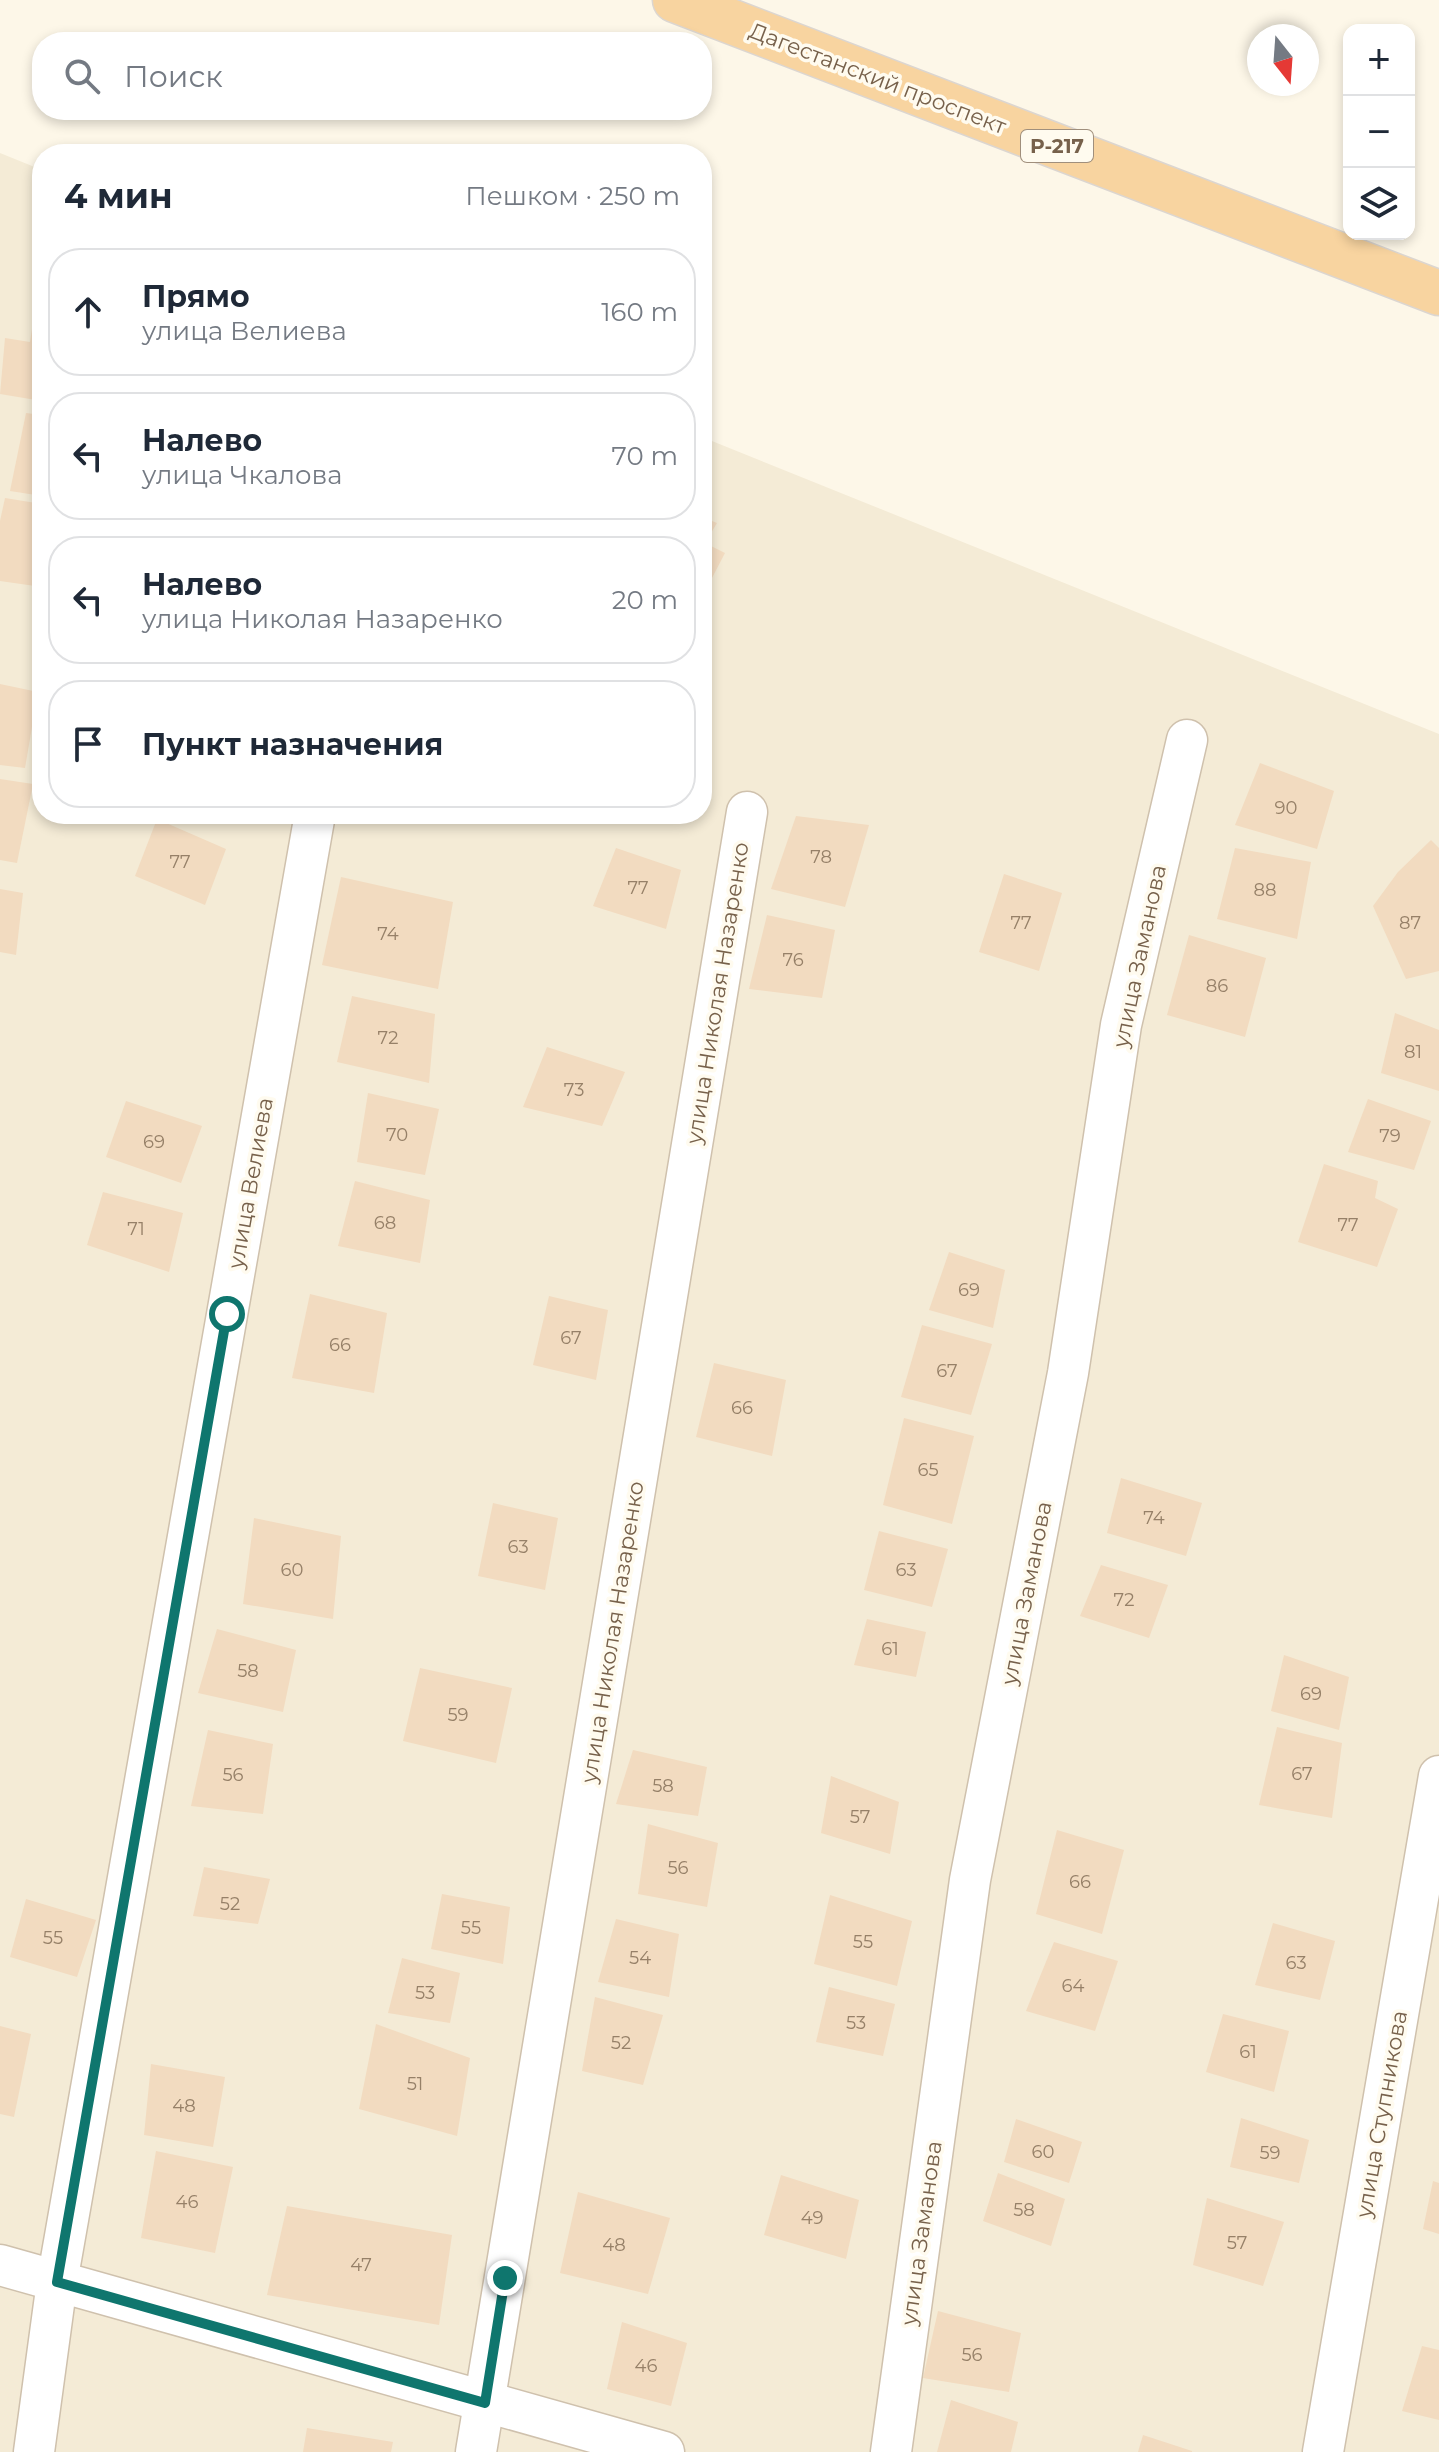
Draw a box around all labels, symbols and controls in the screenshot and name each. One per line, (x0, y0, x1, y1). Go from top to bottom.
street label: Дагестанский проспект (746, 17, 1011, 140)
north arrow (1247, 24, 1319, 96)
map controls (1343, 24, 1415, 240)
button: + (1343, 24, 1415, 96)
search box (32, 32, 712, 120)
icon: search (60, 54, 104, 98)
text: Поиск (124, 58, 223, 95)
button: − (1343, 96, 1415, 168)
road number: Р-217 (1021, 130, 1093, 162)
button: layers (1343, 168, 1415, 240)
text: 4 мин (64, 175, 173, 217)
text: Пешком · 250 m (465, 180, 680, 212)
text: Прямо (142, 278, 250, 315)
icon: ahead (66, 290, 110, 334)
text: 160 m (601, 296, 678, 328)
text: улица Велиева (142, 315, 347, 347)
text: Налево (142, 422, 262, 459)
icon: left (66, 434, 110, 478)
text: 70 m (612, 440, 678, 472)
text: улица Чкалова (142, 459, 343, 491)
text: Налево (142, 566, 262, 603)
icon: left (66, 578, 110, 622)
text: 20 m (612, 584, 678, 616)
text: улица Николая Назаренко (142, 603, 503, 635)
icon: arrive (66, 722, 110, 766)
text: Пункт назначения (142, 726, 443, 763)
house number: 90 (1275, 797, 1297, 819)
street label: улица Николая Назаренко (680, 840, 755, 1147)
house number: 78 (810, 846, 832, 868)
house number: 77 (169, 851, 191, 873)
street label: улица Заманова (1107, 862, 1172, 1051)
house number: 77 (627, 877, 649, 899)
house number: 88 (1254, 879, 1276, 901)
house number: 77 (1010, 912, 1032, 934)
house number: 87 (1399, 912, 1421, 934)
house number: 74 (377, 923, 399, 945)
house number: 76 (782, 949, 804, 971)
house number: 86 (1206, 975, 1228, 997)
house number: 72 (378, 1027, 398, 1049)
house number: 81 (1404, 1041, 1422, 1063)
house number: 73 (564, 1079, 584, 1101)
street label: улица Велиева (222, 1095, 279, 1272)
house number: 70 (386, 1124, 408, 1146)
house number: 79 (1379, 1125, 1401, 1147)
house number: 69 (143, 1131, 165, 1153)
house number: 68 (374, 1212, 396, 1234)
house number: 77 (1337, 1214, 1359, 1236)
house number: 71 (127, 1218, 145, 1240)
house number: 69 (958, 1279, 980, 1301)
route start (209, 1296, 245, 1332)
house number: 67 (560, 1327, 582, 1349)
house number: 66 (329, 1334, 351, 1356)
house number: 67 (936, 1360, 958, 1382)
house number: 66 (731, 1397, 753, 1419)
house number: 65 (917, 1459, 939, 1481)
street label: улица Николая Назаренко (575, 1479, 650, 1786)
street label: улица Заманова (995, 1499, 1058, 1688)
house number: 74 (1143, 1507, 1165, 1529)
house number: 63 (507, 1536, 529, 1558)
house number: 60 (281, 1559, 303, 1581)
house number: 63 (895, 1559, 917, 1581)
house number: 72 (1114, 1589, 1134, 1611)
house number: 61 (881, 1638, 899, 1660)
house number: 58 (237, 1660, 259, 1682)
house number: 69 (1300, 1683, 1322, 1705)
house number: 59 (447, 1704, 469, 1726)
house number: 67 (1291, 1763, 1313, 1785)
house number: 56 (222, 1764, 244, 1786)
house number: 58 (652, 1775, 674, 1797)
house number: 57 (850, 1806, 870, 1828)
house number: 56 (667, 1857, 689, 1879)
house number: 66 (1069, 1871, 1091, 1893)
house number: 52 (220, 1893, 240, 1915)
house number: 55 (461, 1917, 481, 1939)
house number: 55 (43, 1927, 63, 1949)
house number: 55 (853, 1931, 873, 1953)
house number: 54 (629, 1947, 651, 1969)
house number: 63 (1285, 1952, 1307, 1974)
house number: 64 (1062, 1975, 1085, 1997)
house number: 53 (415, 1982, 435, 2004)
street label: улица Ступникова (1350, 2008, 1413, 2221)
house number: 53 (846, 2012, 866, 2034)
house number: 52 (611, 2032, 631, 2054)
house number: 61 (1239, 2041, 1257, 2063)
house number: 51 (407, 2073, 423, 2095)
house number: 48 (172, 2095, 196, 2117)
street label: улица Заманова (895, 2139, 948, 2328)
house number: 60 (1032, 2141, 1054, 2163)
house number: 59 (1259, 2142, 1281, 2164)
house number: 46 (176, 2191, 198, 2213)
house number: 58 (1013, 2199, 1035, 2221)
house number: 49 (801, 2207, 823, 2229)
house number: 57 (1227, 2232, 1247, 2254)
house number: 48 (602, 2234, 626, 2256)
house number: 47 (350, 2254, 372, 2276)
route end (487, 2260, 523, 2296)
house number: 56 (961, 2344, 983, 2366)
house number: 46 (635, 2355, 657, 2377)

